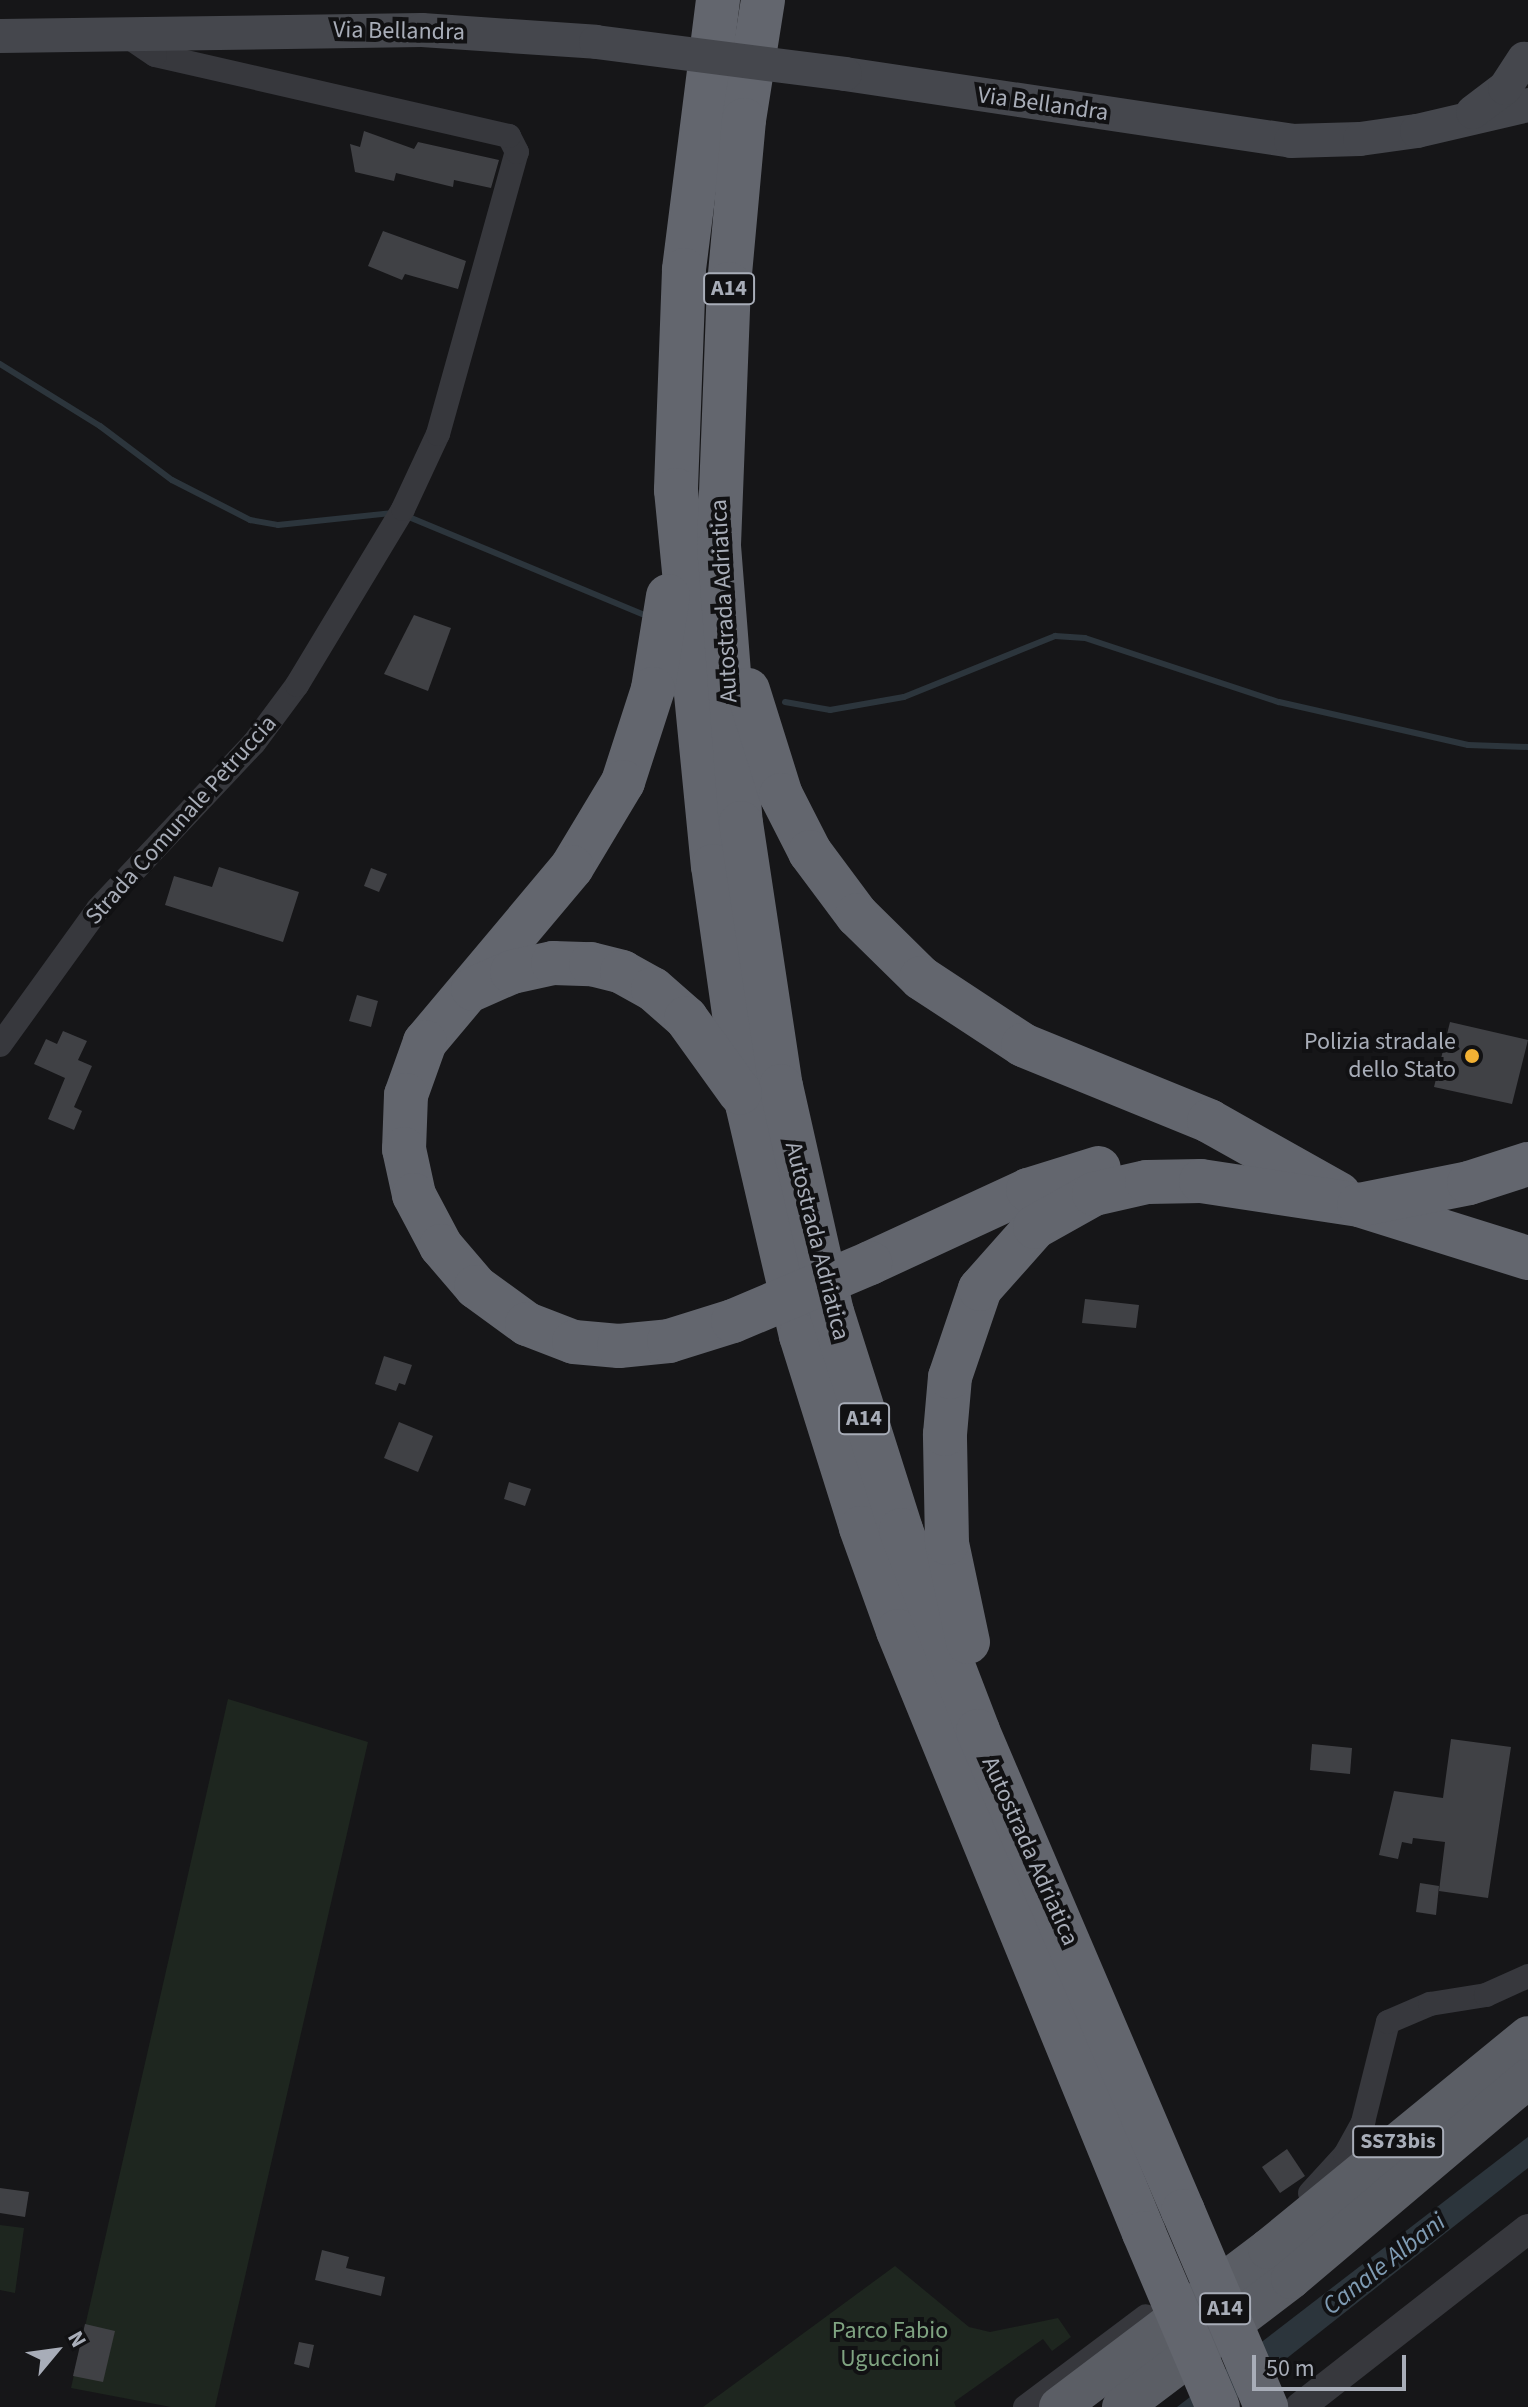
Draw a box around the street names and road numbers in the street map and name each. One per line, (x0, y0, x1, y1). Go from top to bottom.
street label: Via Bellandra (333, 15, 465, 47)
street label: Via Bellandra (976, 81, 1110, 127)
road number: A14 (703, 271, 755, 307)
street label: Autostrada Adriatica (704, 499, 744, 703)
street label: Strada Comunale Petruccia (79, 709, 283, 931)
street label: Autostrada Adriatica (778, 1139, 856, 1343)
road number: A14 (838, 1401, 890, 1437)
street label: Autostrada Adriatica (975, 1752, 1085, 1950)
road number: SS73bis (1352, 2124, 1444, 2160)
road number: A14 (1199, 2291, 1251, 2327)

